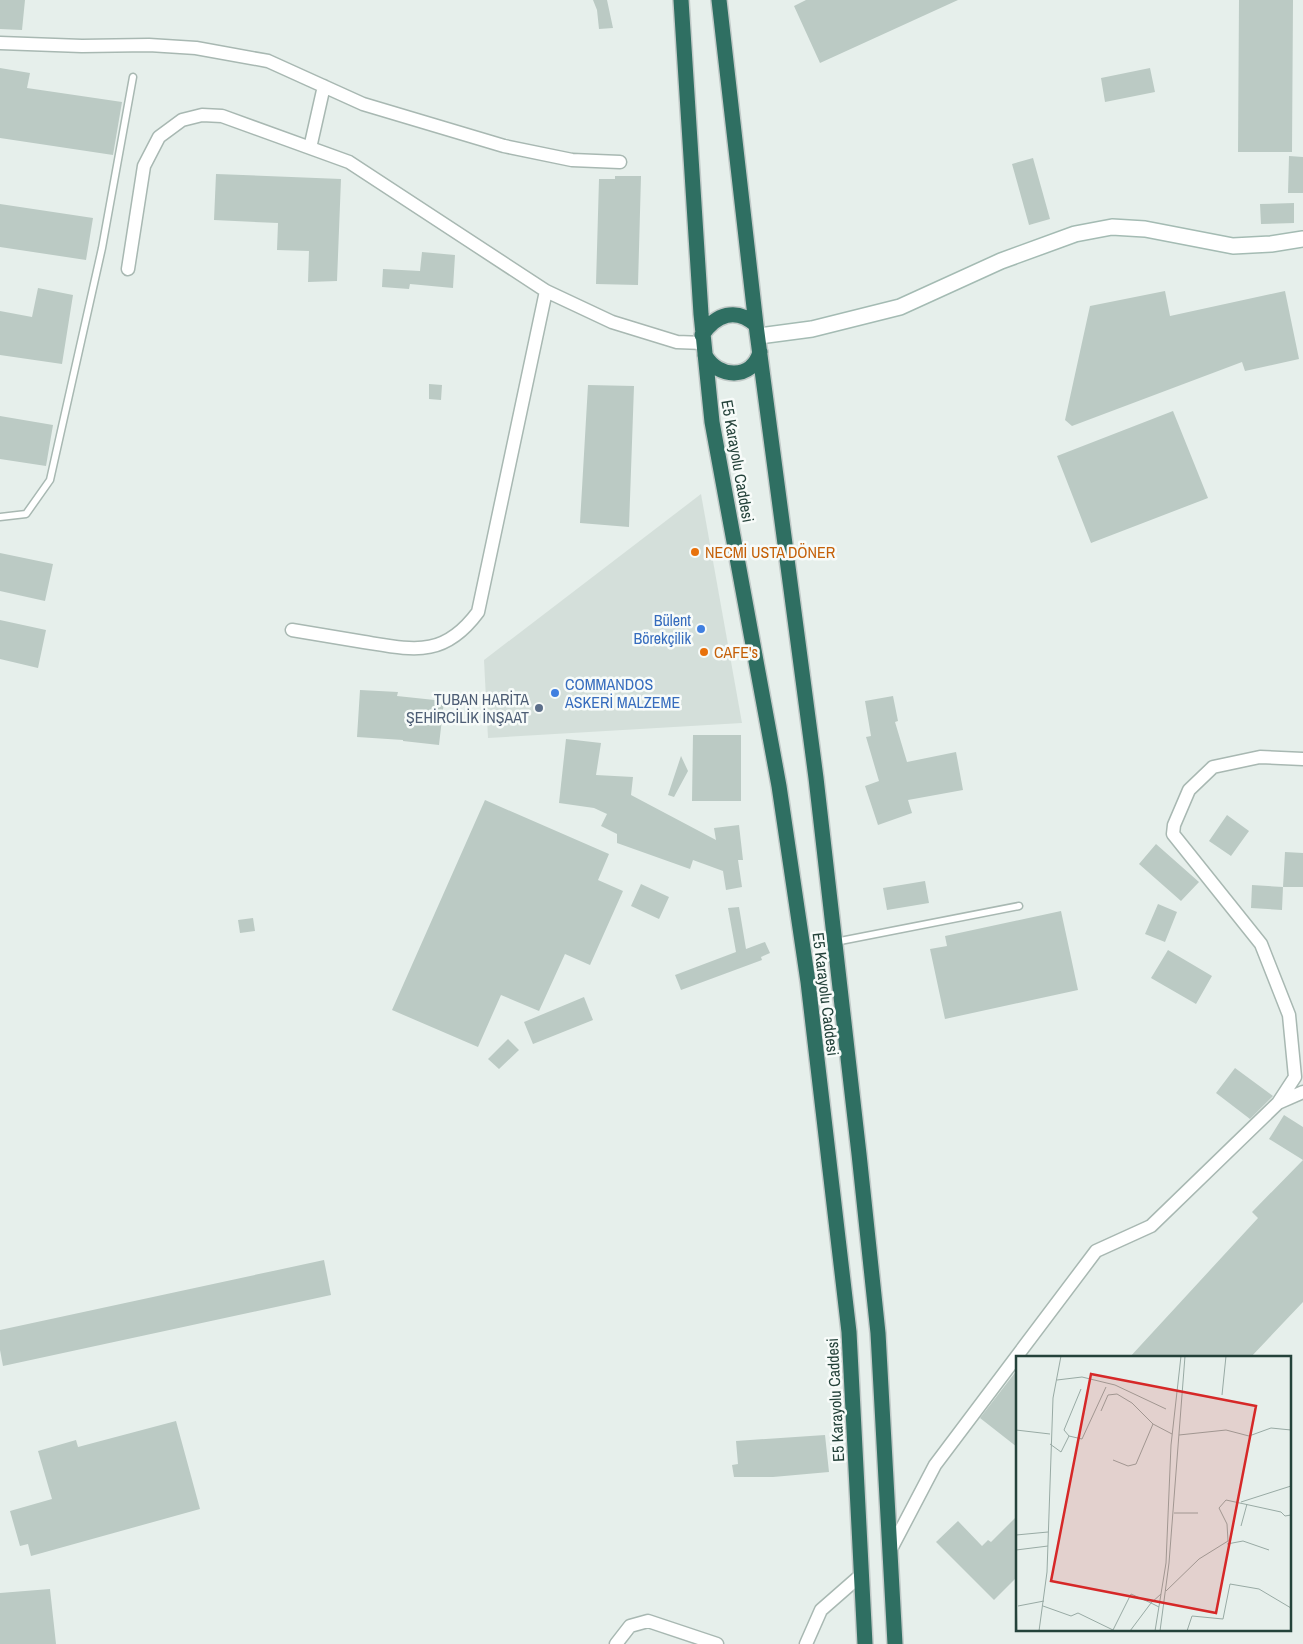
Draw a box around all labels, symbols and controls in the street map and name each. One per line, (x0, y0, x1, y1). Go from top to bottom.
street label: E5 Karayolu Caddesi (716, 398, 760, 524)
place label: NECMİ USTA DÖNER (705, 541, 836, 563)
marker: NECMİ USTA DÖNER (689, 546, 701, 558)
place label: Bülent Börekçilik (633, 609, 691, 649)
marker: Bülent Börekçilik (695, 623, 707, 635)
place label: CAFE's (714, 641, 758, 663)
marker: CAFE's (698, 646, 710, 658)
place label: COMMANDOS ASKERİ MALZEME (564, 673, 680, 713)
marker: COMMANDOS ASKERİ MALZEME (549, 687, 561, 699)
place label: TUBAN HARİTA ŞEHİRCİLİK İNŞAAT (406, 688, 529, 728)
marker: TUBAN HARİTA ŞEHİRCİLİK İNŞAAT (533, 702, 545, 714)
street label: E5 Karayolu Caddesi (808, 931, 844, 1057)
street label: E5 Karayolu Caddesi (821, 1338, 849, 1462)
inset map (1016, 1356, 1290, 1632)

